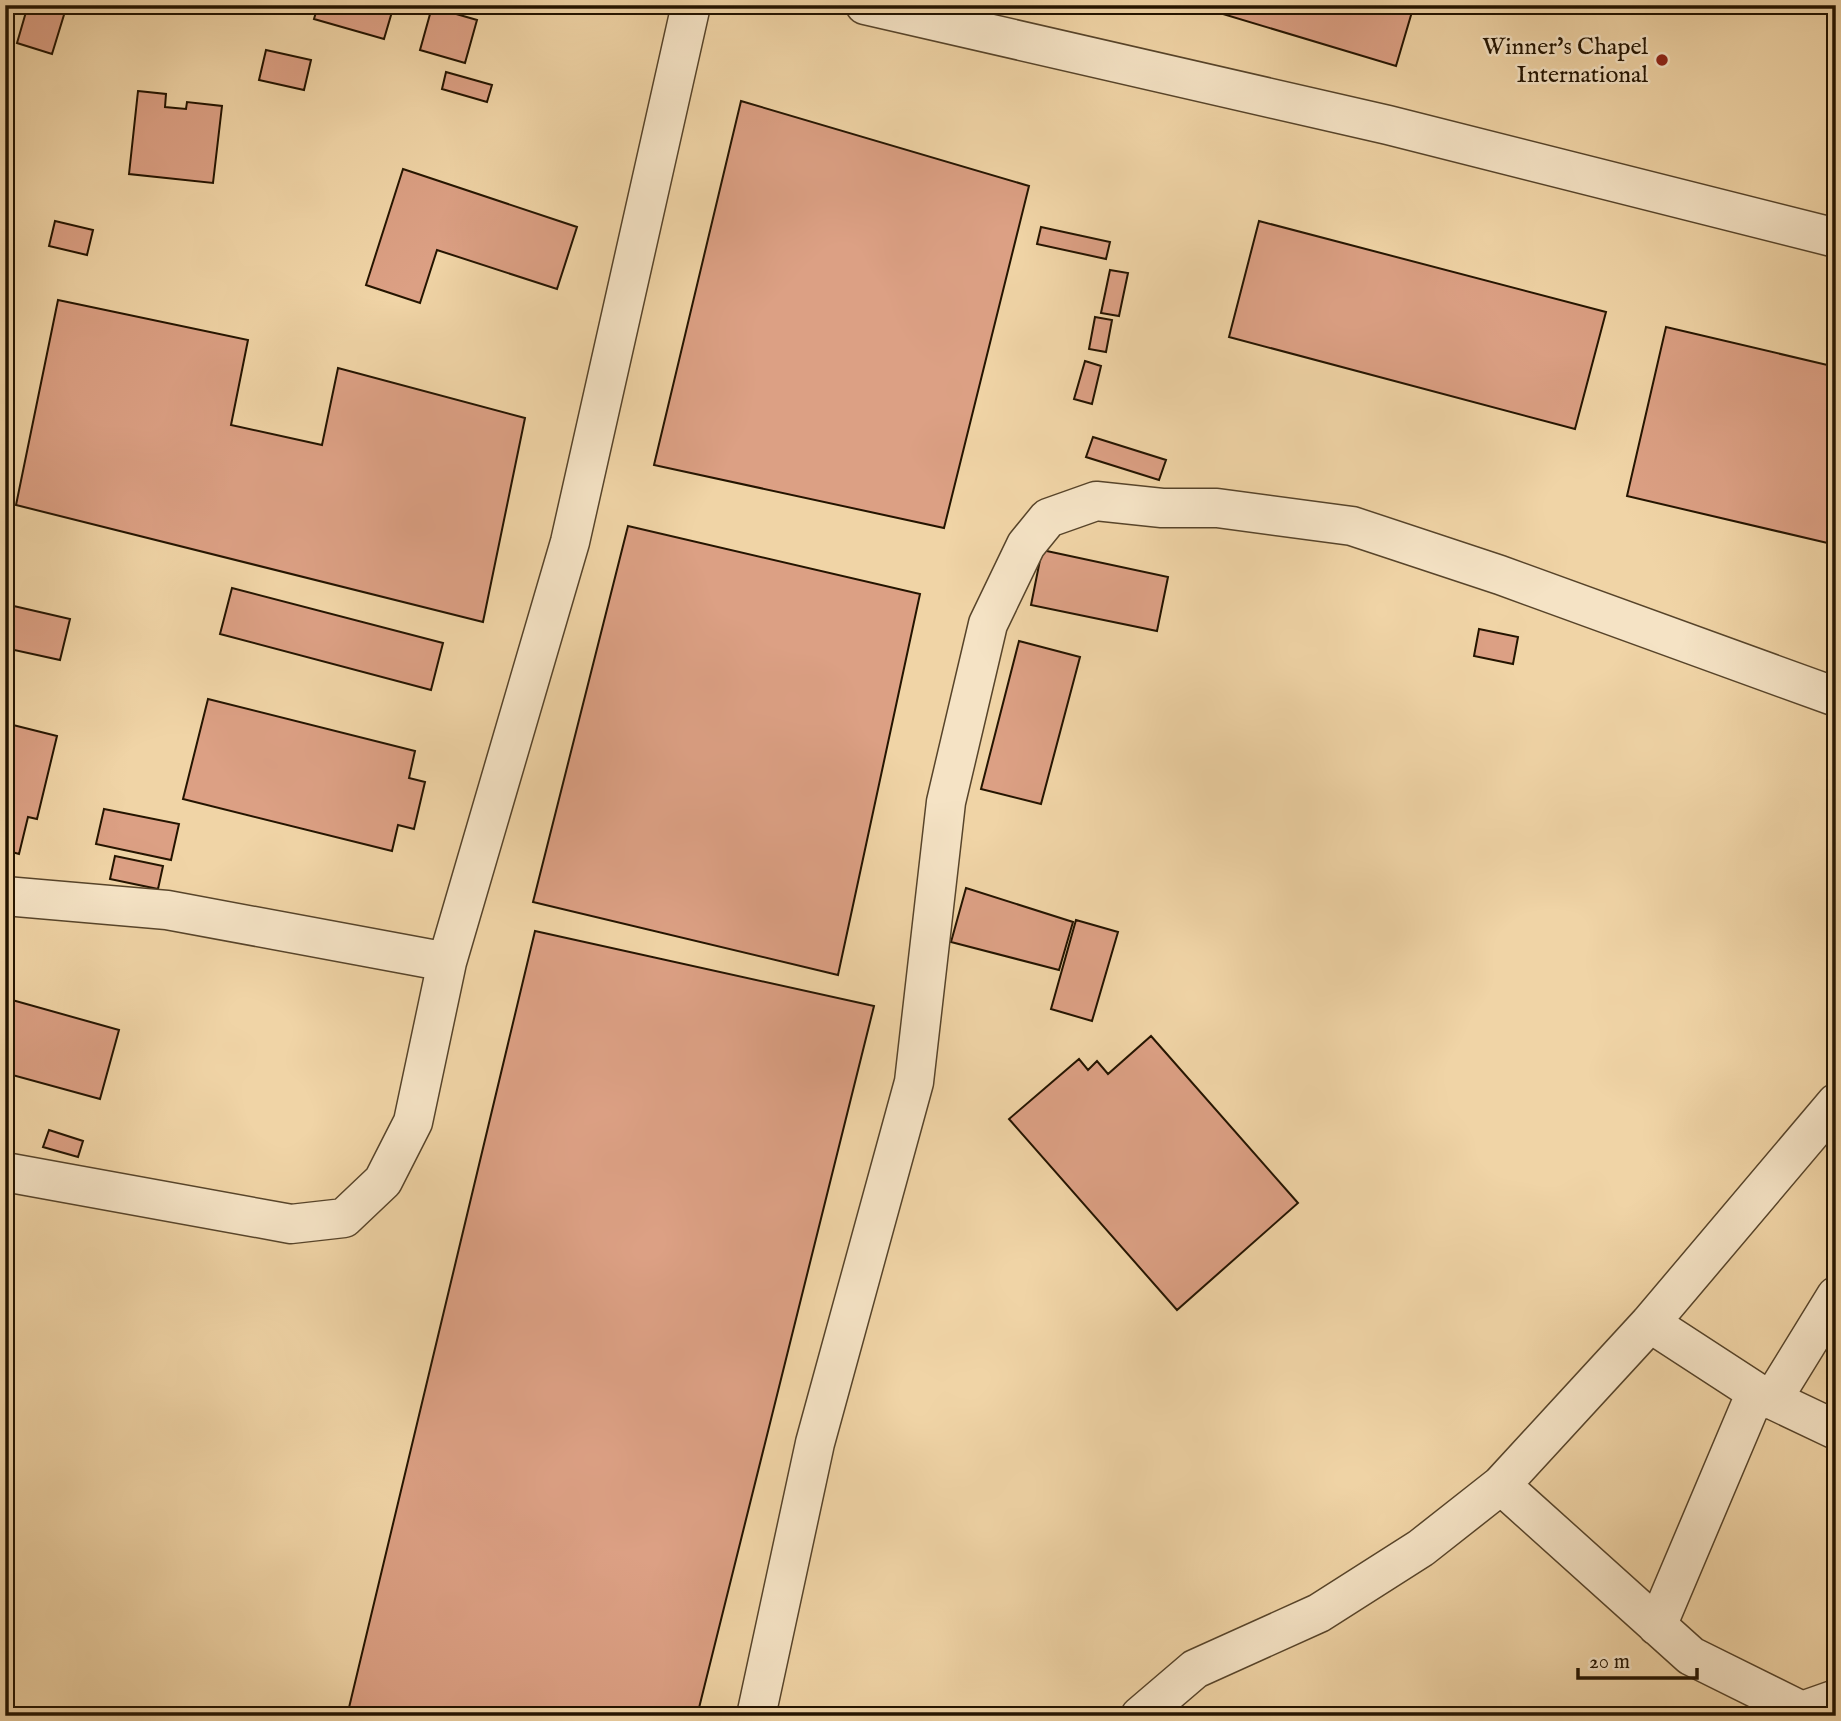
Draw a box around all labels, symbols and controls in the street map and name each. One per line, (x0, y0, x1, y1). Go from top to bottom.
place label: Winner's Chapel International (1482, 32, 1648, 91)
marker: Winner's Chapel International (1654, 52, 1670, 68)
scale bar (1578, 1637, 1698, 1681)
text: 20 m (1589, 1649, 1630, 1676)

